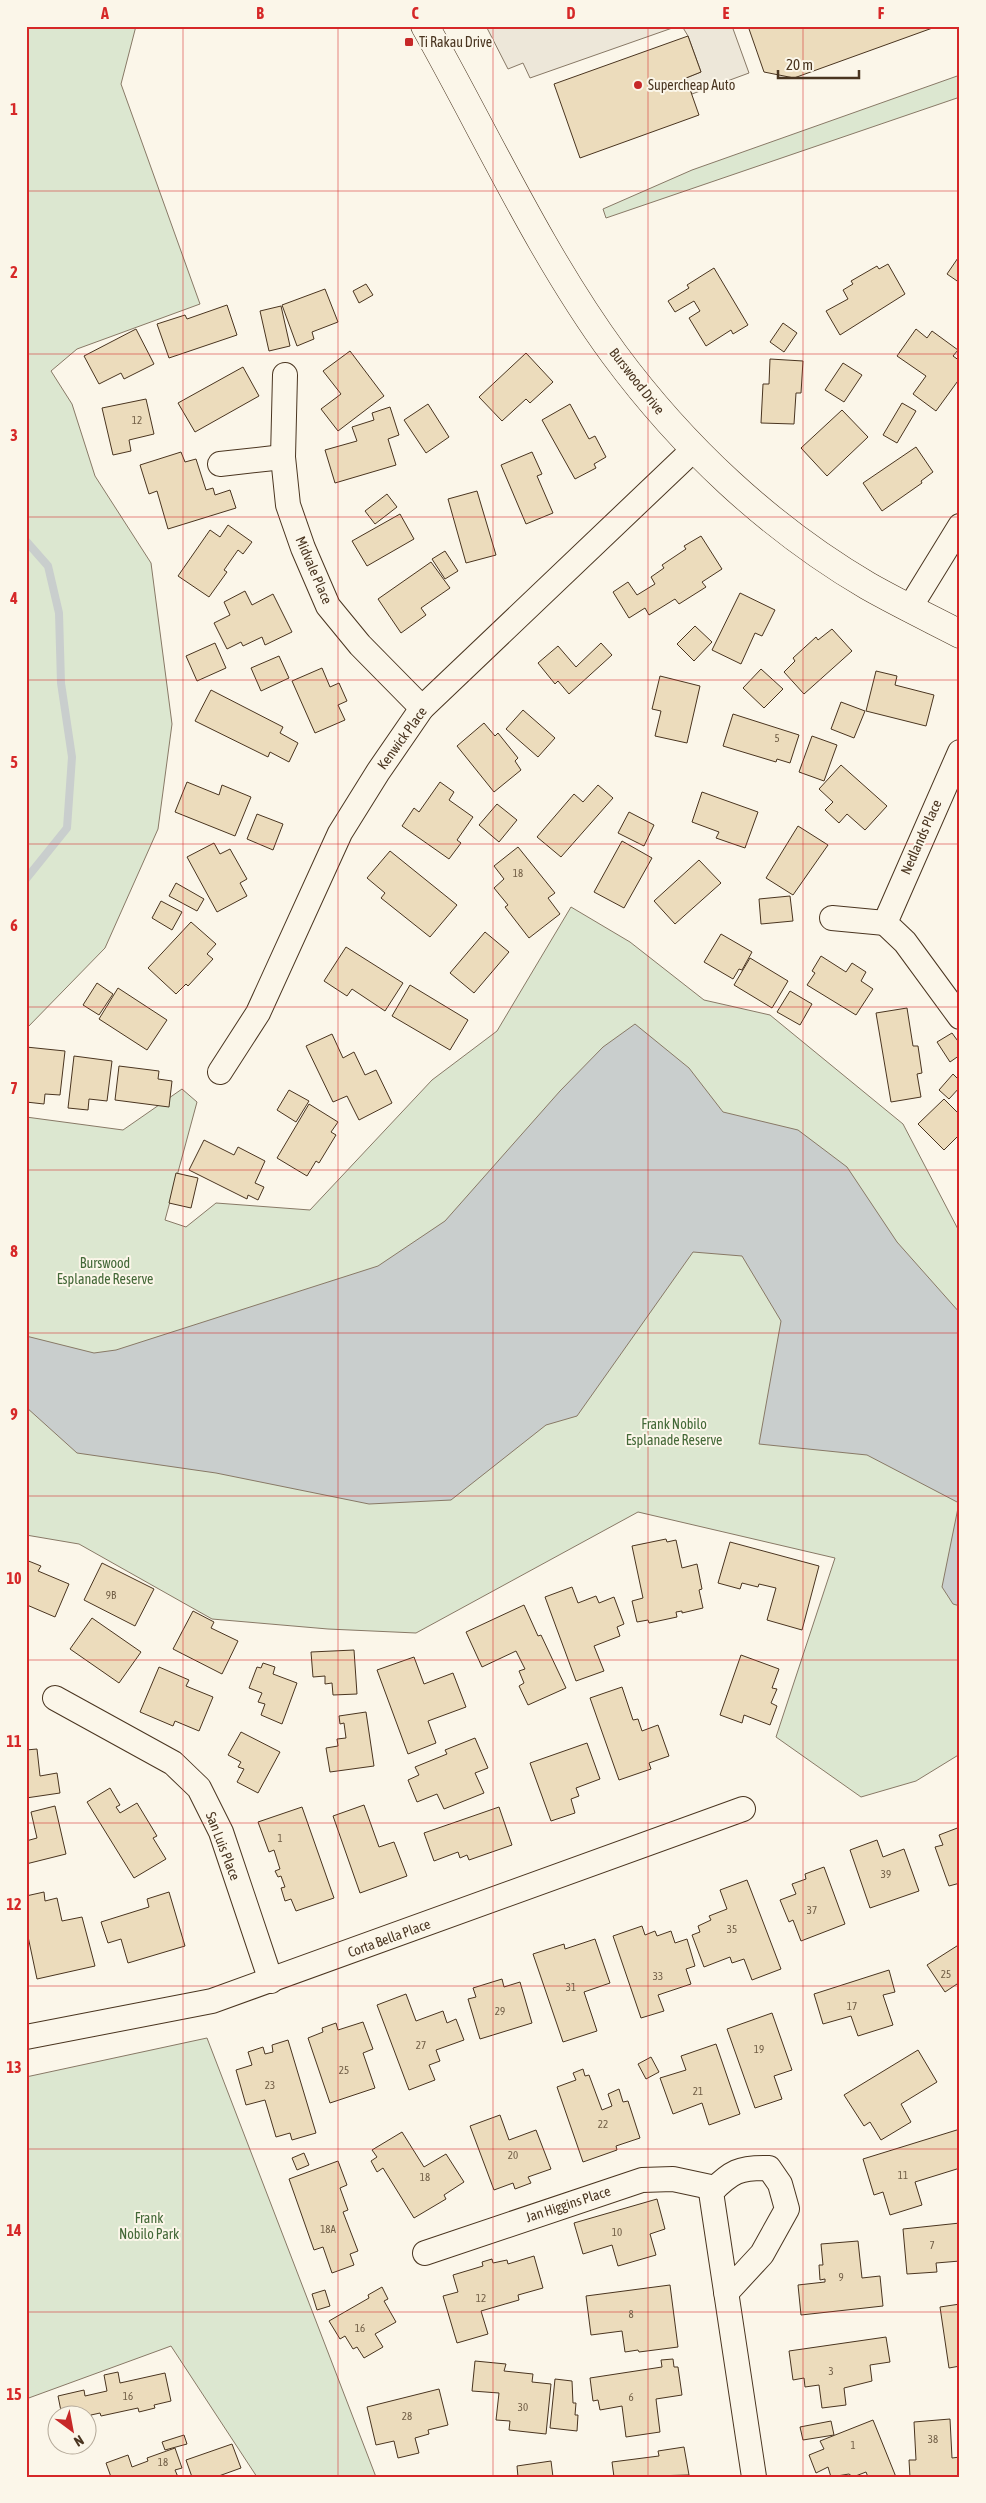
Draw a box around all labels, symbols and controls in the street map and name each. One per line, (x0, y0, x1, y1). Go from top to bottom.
text: A (100, 4, 109, 22)
text: B (256, 4, 264, 22)
text: C (411, 4, 419, 22)
text: D (567, 4, 576, 22)
text: E (723, 4, 730, 22)
text: F (878, 4, 885, 22)
place label: Ti Rakau Drive (419, 34, 492, 50)
marker: Ti Rakau Drive (403, 36, 415, 48)
scale bar (778, 48, 860, 80)
text: 20 m (786, 56, 813, 73)
place label: Supercheap Auto (648, 77, 735, 93)
marker: Supercheap Auto (632, 79, 644, 91)
text: 1 (10, 100, 18, 118)
text: 2 (10, 263, 18, 281)
street label: Burswood Drive (606, 345, 668, 417)
house number: 12 (132, 414, 142, 426)
text: 3 (10, 426, 18, 444)
street label: Midvale Place (293, 534, 335, 606)
text: 4 (9, 589, 18, 607)
street label: Kenwick Place (374, 704, 430, 772)
house number: 5 (774, 732, 780, 744)
text: 5 (10, 753, 18, 771)
street label: Nedlands Place (897, 797, 945, 877)
house number: 18 (513, 867, 523, 879)
text: 6 (10, 916, 18, 934)
text: 7 (10, 1079, 18, 1097)
text: 8 (10, 1242, 18, 1260)
park label: Burswood Esplanade Reserve (57, 1255, 153, 1287)
text: 9 (10, 1405, 18, 1423)
park label: Frank Nobilo Esplanade Reserve (626, 1416, 722, 1448)
text: 10 (6, 1569, 22, 1587)
house number: 9B (106, 1589, 117, 1601)
text: 11 (6, 1732, 22, 1750)
street label: San Luis Place (203, 1810, 243, 1882)
house number: 1 (277, 1832, 283, 1844)
house number: 39 (881, 1868, 891, 1880)
text: 12 (6, 1895, 22, 1913)
house number: 37 (807, 1904, 817, 1916)
street label: Corta Bella Place (345, 1916, 433, 1960)
house number: 35 (727, 1923, 737, 1935)
house number: 25 (941, 1968, 951, 1980)
house number: 33 (653, 1970, 663, 1982)
house number: 31 (566, 1981, 576, 1993)
house number: 17 (847, 2000, 857, 2012)
house number: 29 (495, 2005, 505, 2017)
house number: 27 (416, 2039, 426, 2051)
house number: 19 (754, 2043, 764, 2055)
text: 13 (6, 2058, 22, 2076)
house number: 25 (339, 2064, 349, 2076)
house number: 23 (265, 2079, 275, 2091)
house number: 21 (693, 2085, 703, 2097)
house number: 22 (598, 2118, 608, 2130)
house number: 20 (508, 2149, 518, 2161)
house number: 11 (898, 2169, 908, 2181)
house number: 18 (420, 2171, 430, 2183)
street label: Jan Higgins Place (524, 2183, 612, 2225)
park label: Frank Nobilo Park (119, 2210, 179, 2242)
text: 14 (6, 2221, 22, 2239)
house number: 18A (320, 2223, 336, 2235)
house number: 10 (612, 2226, 622, 2238)
house number: 7 (929, 2239, 935, 2251)
house number: 9 (838, 2271, 844, 2283)
house number: 12 (476, 2292, 486, 2304)
house number: 8 (628, 2308, 634, 2320)
house number: 16 (355, 2322, 365, 2334)
house number: 3 (828, 2365, 834, 2377)
text: 15 (6, 2385, 22, 2403)
house number: 16 (123, 2390, 133, 2402)
house number: 6 (628, 2391, 634, 2403)
house number: 30 (518, 2401, 528, 2413)
north arrow (48, 2406, 98, 2456)
house number: 28 (402, 2410, 412, 2422)
text: N (71, 2432, 87, 2450)
house number: 38 (928, 2433, 938, 2445)
house number: 1 (850, 2439, 856, 2451)
house number: 18 (158, 2456, 168, 2468)

